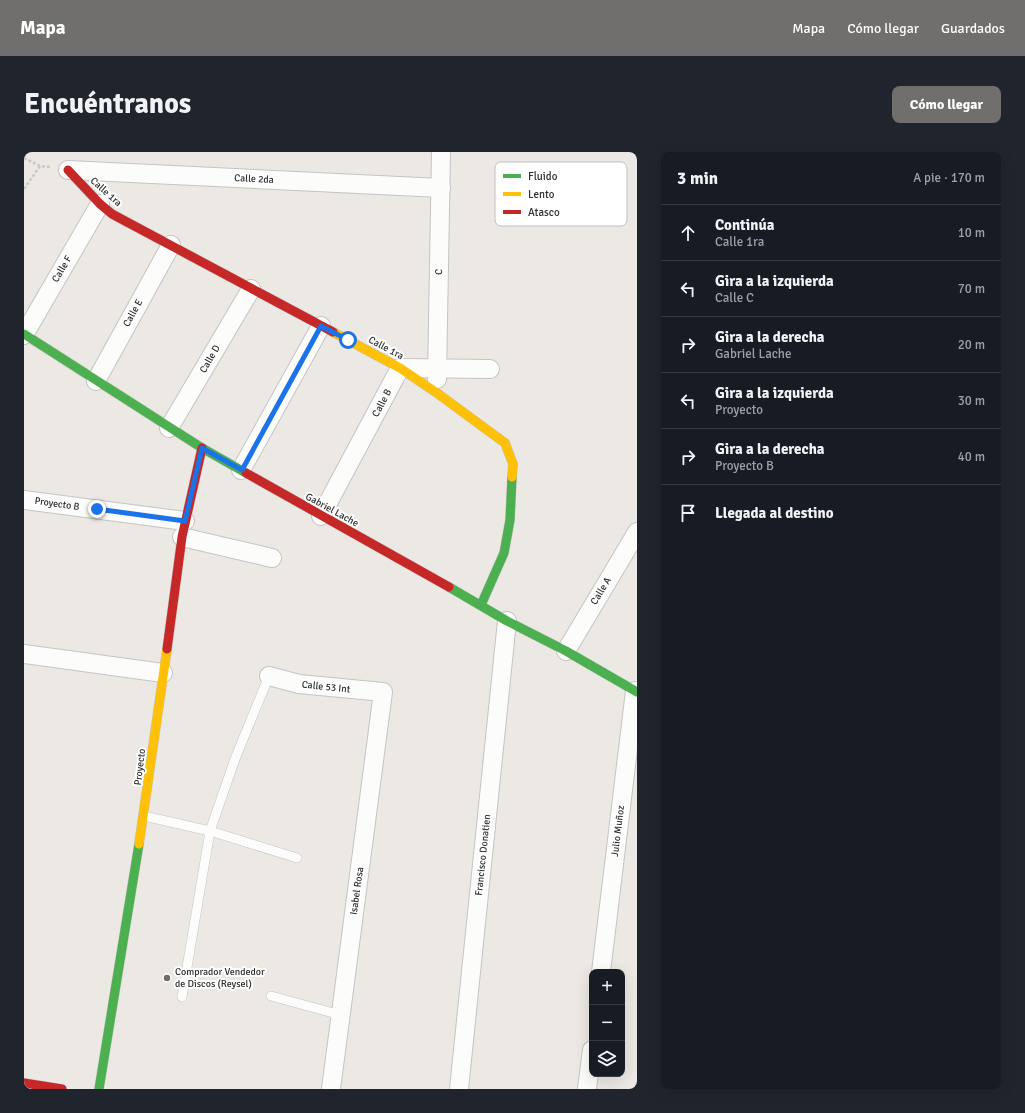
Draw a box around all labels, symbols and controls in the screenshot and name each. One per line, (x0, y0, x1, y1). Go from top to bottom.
text: Mapa (20, 16, 66, 40)
text: Mapa (792, 20, 825, 37)
text: Cómo llegar (847, 20, 919, 37)
text: Guardados (941, 20, 1005, 37)
button: Cómo llegar (892, 86, 1001, 123)
text: Encuéntranos (24, 87, 191, 121)
legend (495, 162, 627, 226)
text: 3 min (677, 168, 718, 189)
text: Fluido (528, 170, 558, 183)
text: A pie · 170 m (913, 170, 985, 186)
street label: Calle 2da (234, 172, 274, 186)
street label: Calle 1ra (88, 175, 124, 209)
text: Lento (528, 188, 555, 201)
text: Atasco (528, 206, 560, 219)
text: Continúa (715, 216, 774, 234)
icon: ahead (677, 222, 699, 244)
text: 10 m (958, 225, 985, 241)
text: Calle 1ra (715, 234, 764, 250)
street label: Calle F (50, 253, 74, 285)
street label: C (433, 269, 445, 275)
text: Gira a la izquierda (715, 272, 834, 290)
icon: left (677, 278, 699, 300)
text: 70 m (958, 281, 985, 297)
text: Calle C (715, 290, 754, 306)
street label: Calle E (121, 297, 146, 329)
text: Gira a la derecha (715, 328, 825, 346)
route start (339, 331, 357, 349)
street label: Calle 1ra (366, 334, 406, 362)
icon: right (677, 334, 699, 356)
text: 20 m (958, 337, 985, 353)
street label: Calle D (197, 343, 223, 375)
text: Gabriel Lache (715, 346, 791, 362)
text: Gira a la izquierda (715, 384, 834, 402)
street label: Calle B (370, 387, 394, 419)
icon: left (677, 390, 699, 412)
text: 30 m (958, 393, 985, 409)
text: Proyecto (715, 402, 763, 418)
text: Gira a la derecha (715, 440, 825, 458)
icon: right (677, 446, 699, 468)
text: 40 m (958, 449, 985, 465)
text: Proyecto B (715, 458, 774, 474)
street label: Gabriel Lache (303, 490, 361, 530)
street label: Proyecto B (34, 495, 80, 513)
route end (88, 500, 106, 518)
icon: arrive (677, 502, 699, 524)
text: Llegada al destino (715, 504, 834, 522)
street label: Calle A (588, 575, 614, 607)
street label: Calle 53 Int (301, 678, 351, 696)
street label: Proyecto (132, 748, 148, 786)
street label: Julio Muñoz (609, 804, 627, 857)
street label: Francisco Donatien (473, 814, 493, 896)
street label: Isabel Rosa (348, 866, 366, 916)
place label: Comprador Vendedor de Discos (Reysel) (175, 966, 265, 990)
map controls (589, 969, 625, 1077)
button: + (589, 969, 625, 1005)
marker: Comprador Vendedor de Discos (Reysel) (162, 973, 172, 983)
button: − (589, 1005, 625, 1041)
button: layers (589, 1041, 625, 1077)

